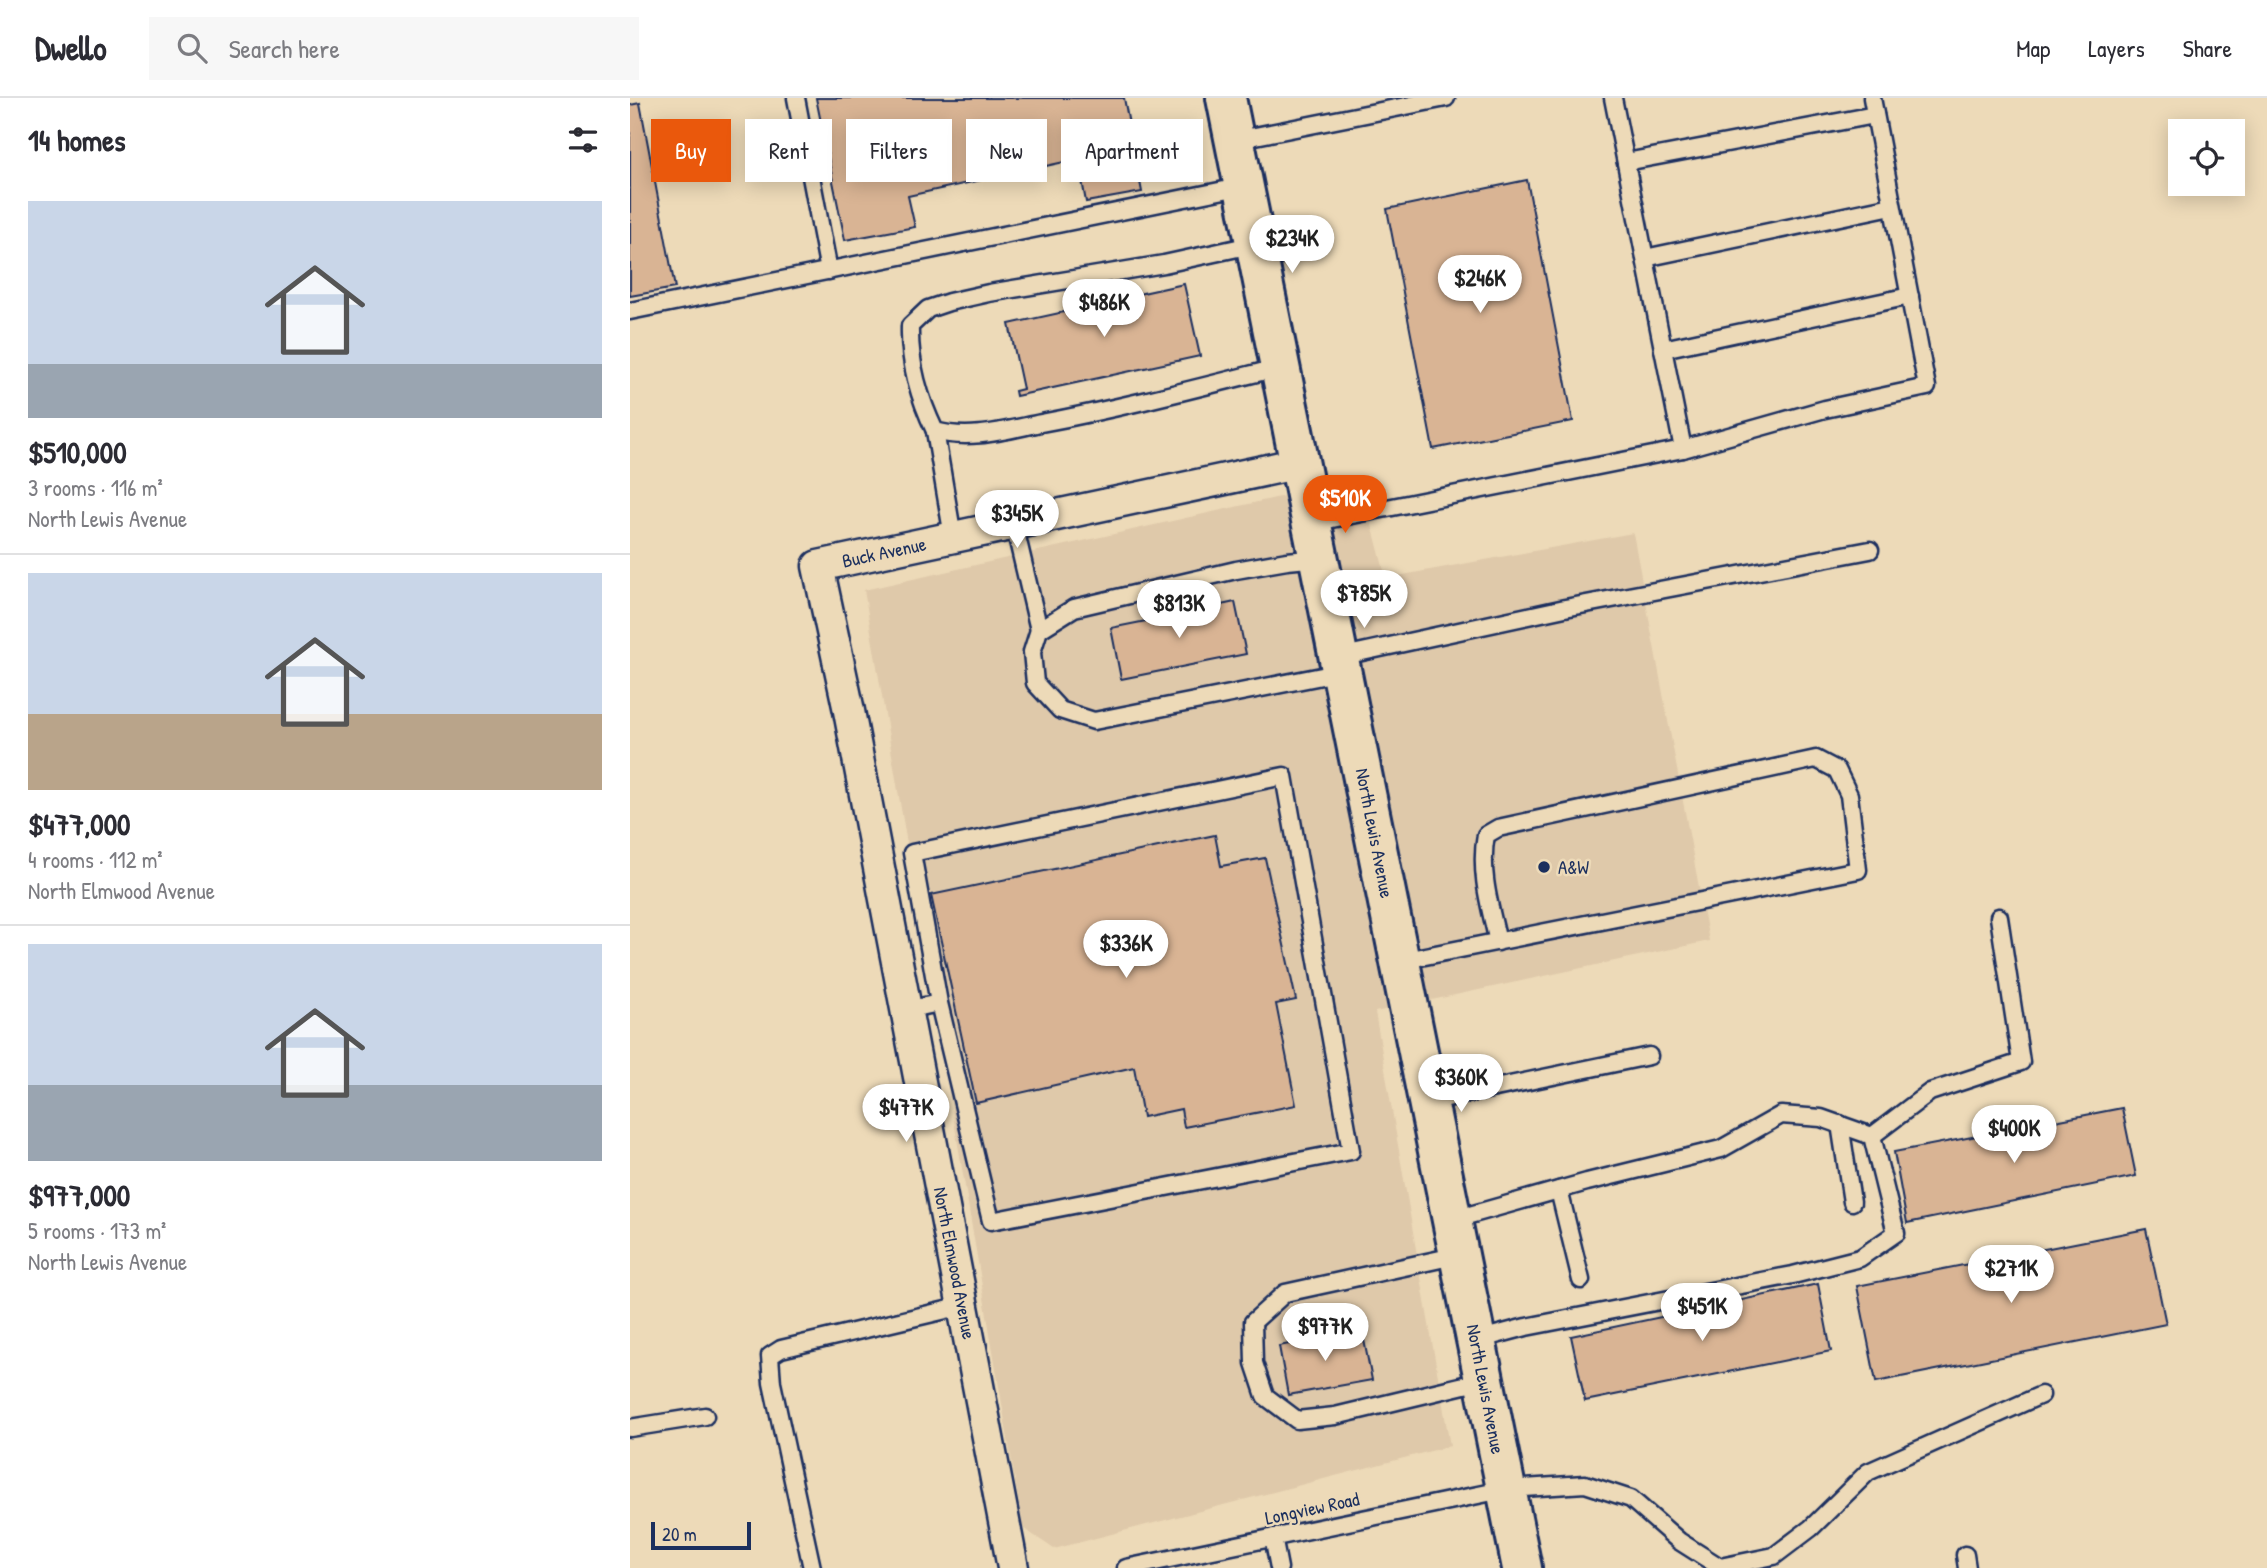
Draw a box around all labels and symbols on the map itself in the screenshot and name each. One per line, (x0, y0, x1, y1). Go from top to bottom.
pin: $234K (1243, 216, 1341, 275)
pin: $246K (1431, 256, 1529, 315)
pin: $486K (1055, 280, 1153, 339)
pin: $510K (1296, 476, 1394, 535)
pin: $345K (968, 490, 1066, 550)
street label: Buck Avenue (840, 530, 929, 574)
pin: $785K (1315, 570, 1413, 630)
pin: $813K (1130, 580, 1228, 640)
street label: North Lewis Avenue (1350, 766, 1400, 900)
place label: A&W (1558, 854, 1589, 880)
marker: A&W (1536, 859, 1552, 875)
pin: $336K (1077, 920, 1175, 980)
pin: $360K (1412, 1054, 1510, 1114)
pin: $477K (857, 1084, 955, 1144)
pin: $400K (1965, 1105, 2063, 1165)
street label: North Elmwood Avenue (928, 1185, 983, 1342)
pin: $271K (1962, 1246, 2060, 1305)
pin: $451K (1653, 1284, 1751, 1343)
pin: $977K (1276, 1304, 1374, 1363)
street label: North Lewis Avenue (1461, 1322, 1511, 1456)
street label: Longview Road (1263, 1485, 1362, 1531)
scale bar (651, 1519, 751, 1551)

